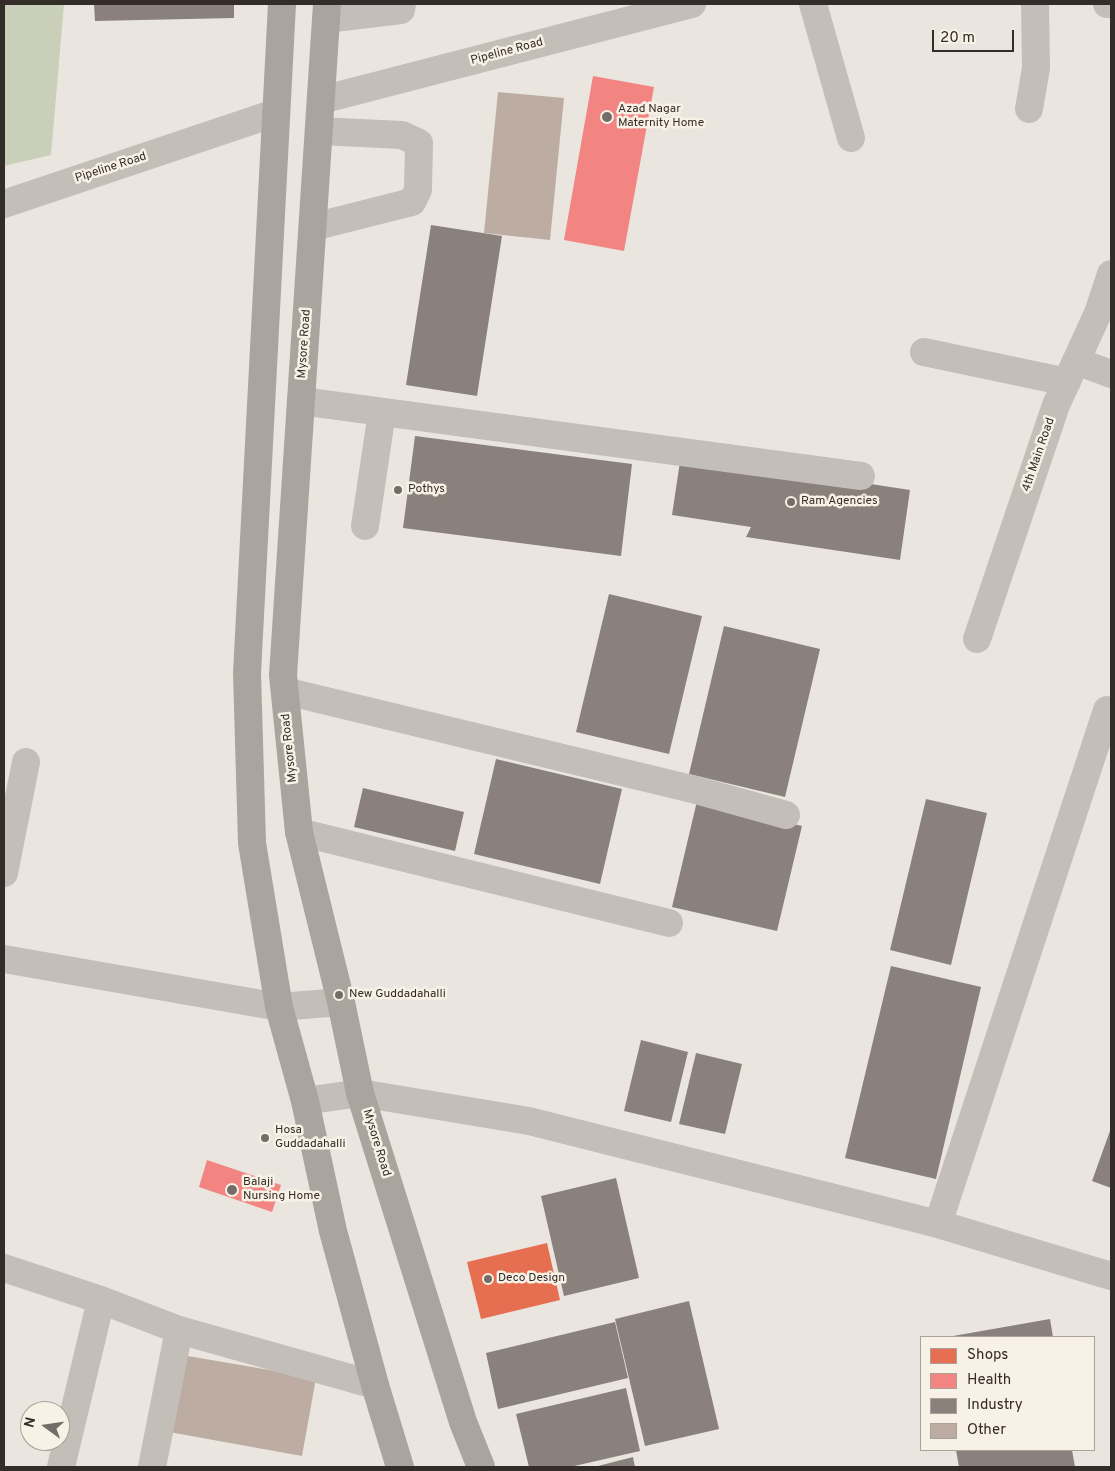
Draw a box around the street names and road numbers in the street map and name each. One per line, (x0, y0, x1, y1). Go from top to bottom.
street label: Pipeline Road (469, 35, 545, 69)
street label: Pipeline Road (73, 150, 149, 186)
street label: Mysore Road (295, 309, 315, 379)
street label: 4th Main Road (1020, 416, 1058, 494)
street label: Mysore Road (279, 713, 301, 783)
street label: Mysore Road (359, 1108, 393, 1178)

